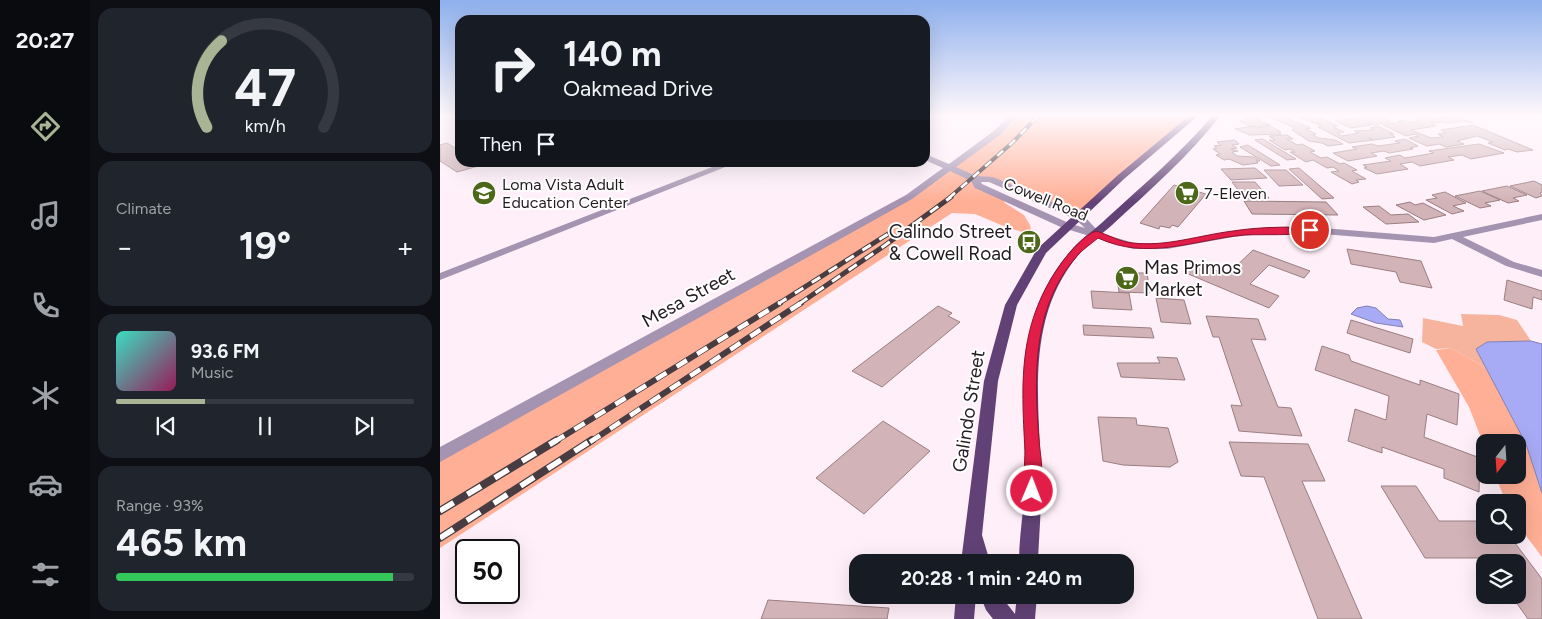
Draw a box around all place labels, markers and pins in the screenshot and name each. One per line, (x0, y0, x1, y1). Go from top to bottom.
place label: Loma Vista Adult Education Center (502, 175, 628, 212)
school or university icon: Loma Vista Adult Education Center (471, 180, 497, 206)
supermarket icon: 7-Eleven (1174, 180, 1200, 206)
place label: 7-Eleven (1204, 184, 1267, 203)
pin (1289, 209, 1331, 251)
place label: Galindo Street & Cowell Road (889, 220, 1012, 265)
bus stop icon: Galindo Street & Cowell Road (1016, 229, 1042, 255)
place label: Mas Primos Market (1144, 256, 1241, 301)
supermarket icon: Mas Primos Market (1114, 265, 1140, 291)

